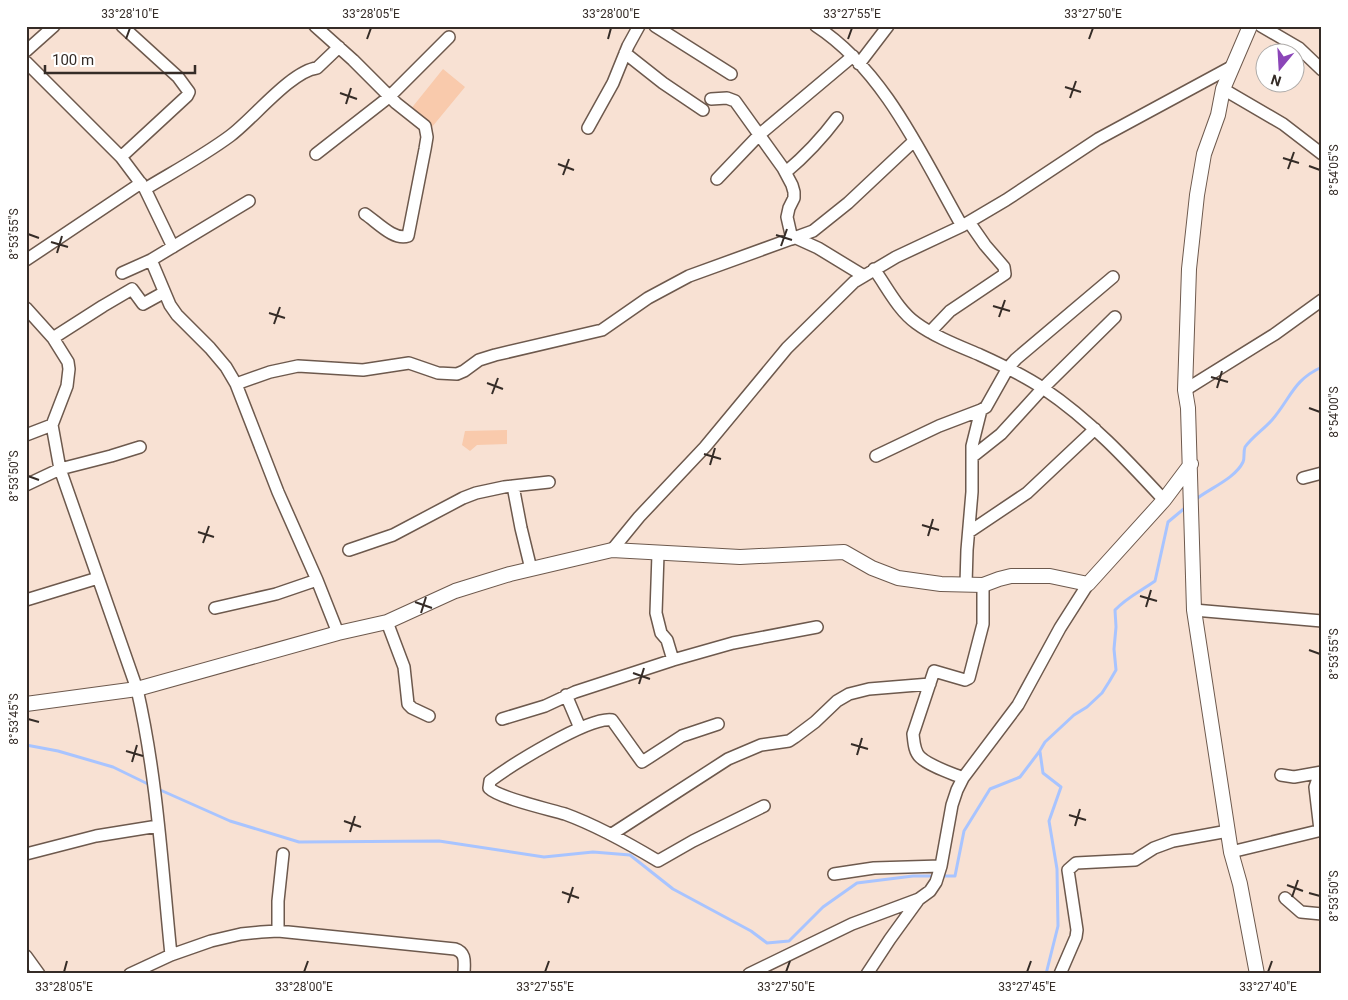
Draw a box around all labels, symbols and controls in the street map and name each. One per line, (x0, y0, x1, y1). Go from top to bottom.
text: 33°28'10"E (101, 7, 159, 21)
text: 33°28'05"E (342, 7, 400, 21)
text: 33°28'00"E (582, 7, 640, 21)
text: 33°27'55"E (823, 7, 881, 21)
text: 33°27'50"E (1064, 7, 1122, 21)
scale bar (45, 42, 195, 74)
north arrow (1256, 42, 1306, 92)
text: 100 m (52, 51, 94, 69)
text: N (1269, 71, 1283, 90)
text: 8°54'05"S (1327, 144, 1341, 196)
text: 8°53'55"S (7, 208, 21, 260)
text: 8°54'00"S (1327, 386, 1341, 438)
text: 8°53'50"S (7, 450, 21, 502)
text: 8°53'55"S (1327, 628, 1341, 680)
text: 8°53'45"S (7, 693, 21, 745)
text: 8°53'50"S (1327, 870, 1341, 922)
text: 33°28'05"E (35, 980, 93, 994)
text: 33°28'00"E (275, 980, 333, 994)
text: 33°27'55"E (516, 980, 574, 994)
text: 33°27'50"E (757, 980, 815, 994)
text: 33°27'45"E (998, 980, 1056, 994)
text: 33°27'40"E (1239, 980, 1297, 994)

